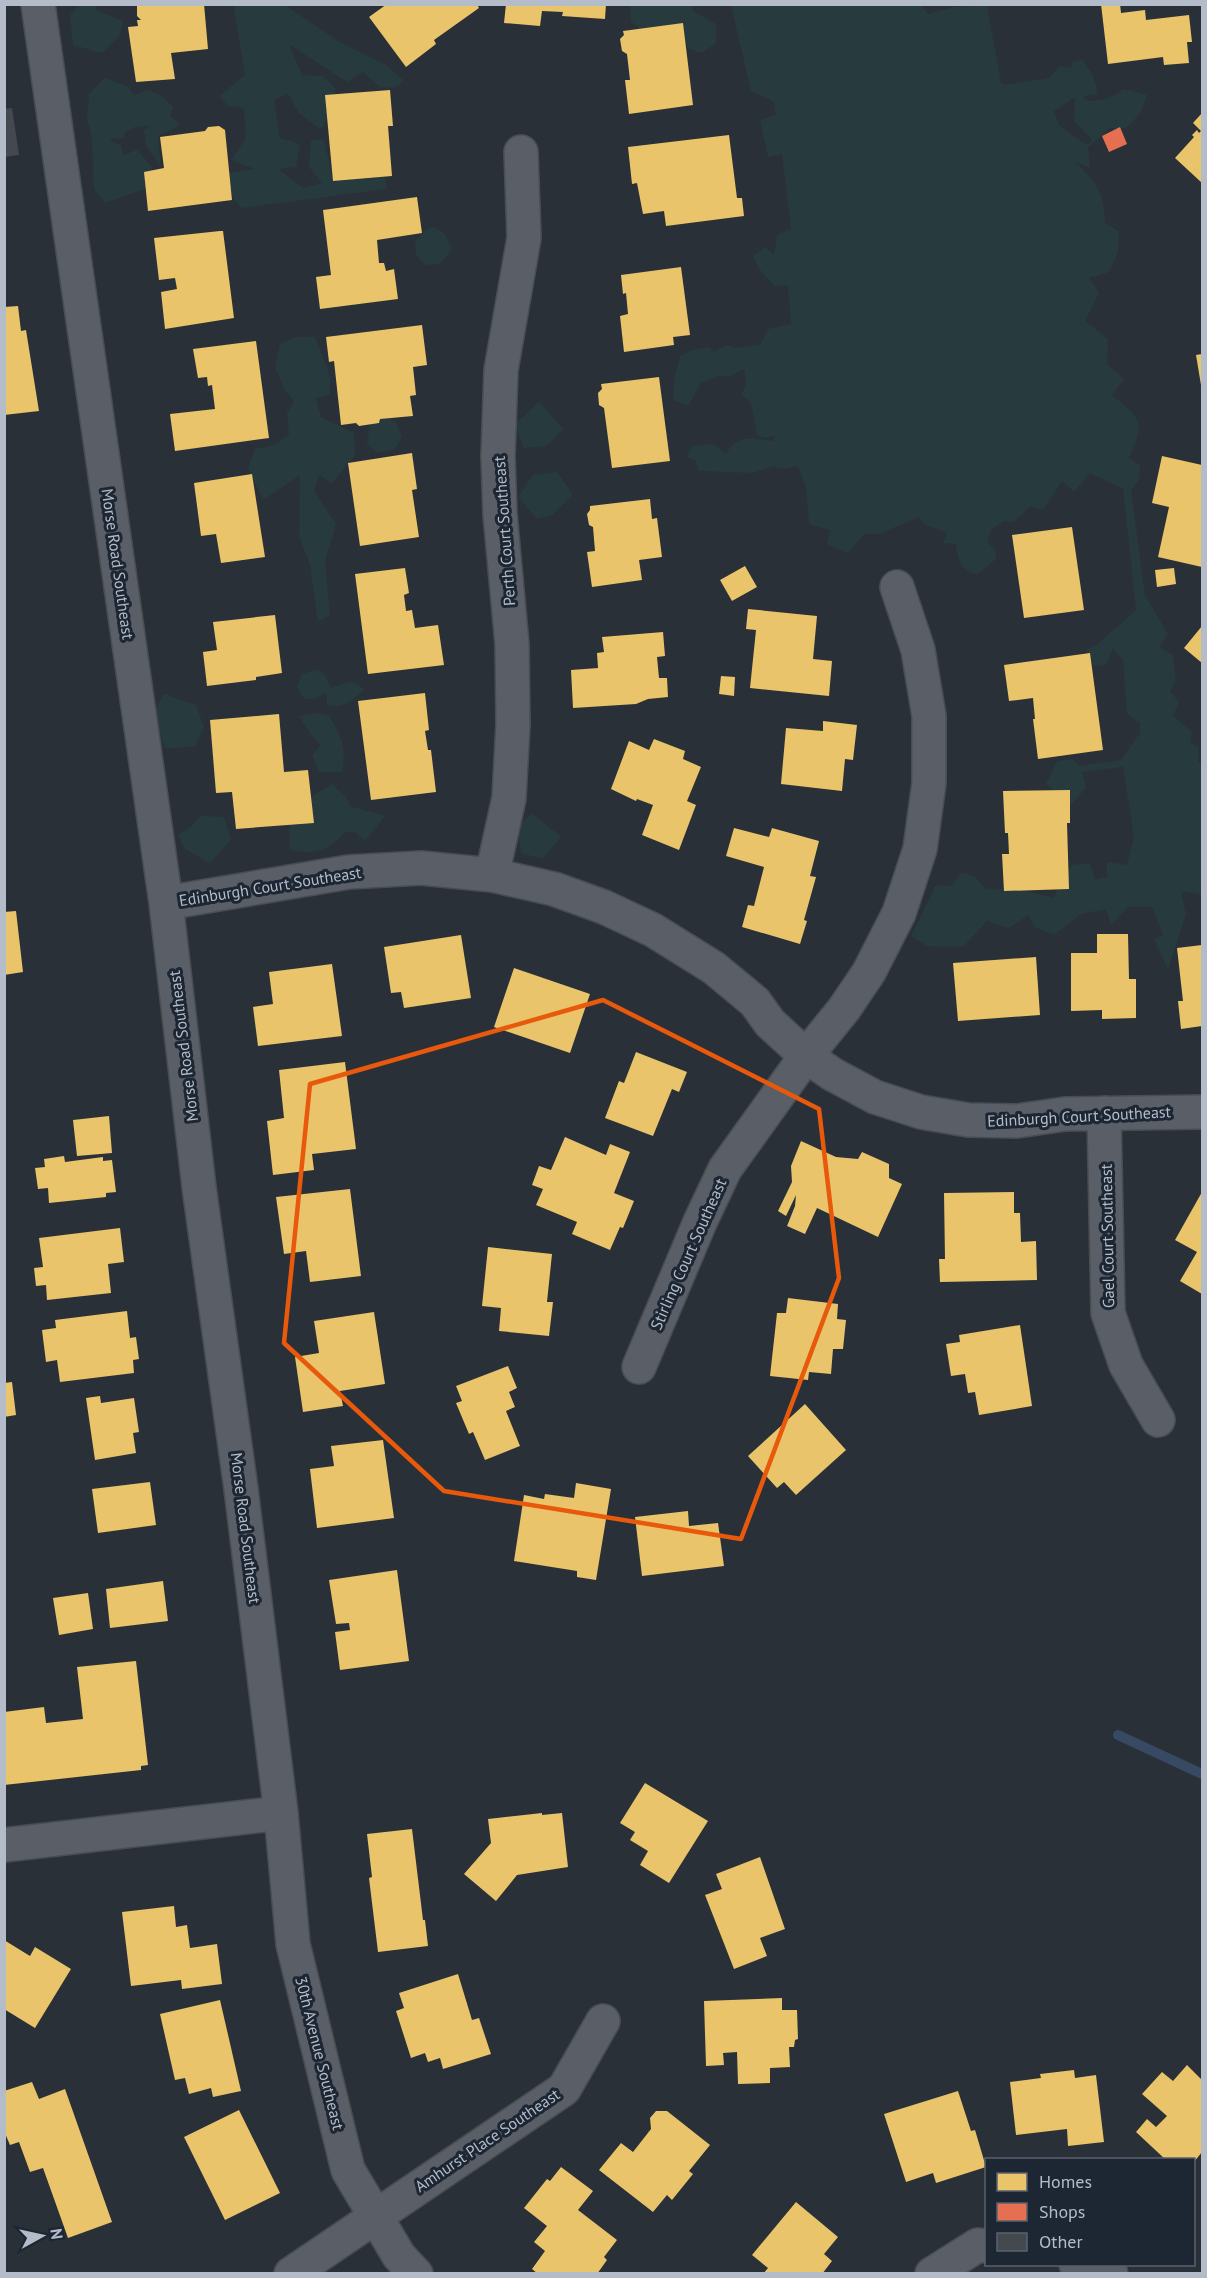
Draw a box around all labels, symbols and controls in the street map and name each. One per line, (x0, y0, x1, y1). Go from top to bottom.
street label: Perth Court Southeast (489, 455, 519, 607)
street label: Morse Road Southeast (98, 487, 139, 641)
street label: Edinburgh Court Southeast (178, 862, 363, 910)
street label: Morse Road Southeast (164, 969, 202, 1123)
street label: Edinburgh Court Southeast (987, 1101, 1172, 1131)
street label: Gael Court Southeast (1096, 1163, 1118, 1308)
street label: Stirling Court Southeast (646, 1175, 731, 1333)
street label: Morse Road Southeast (227, 1451, 265, 1605)
street label: 30th Avenue Southeast (291, 1974, 349, 2132)
street label: Amhurst Place Southeast (411, 2084, 564, 2196)
legend (985, 2158, 1195, 2266)
text: Homes (1039, 2170, 1092, 2193)
text: Shops (1039, 2200, 1085, 2223)
north arrow (12, 2206, 72, 2266)
text: N (46, 2227, 67, 2241)
text: Other (1039, 2230, 1083, 2253)

